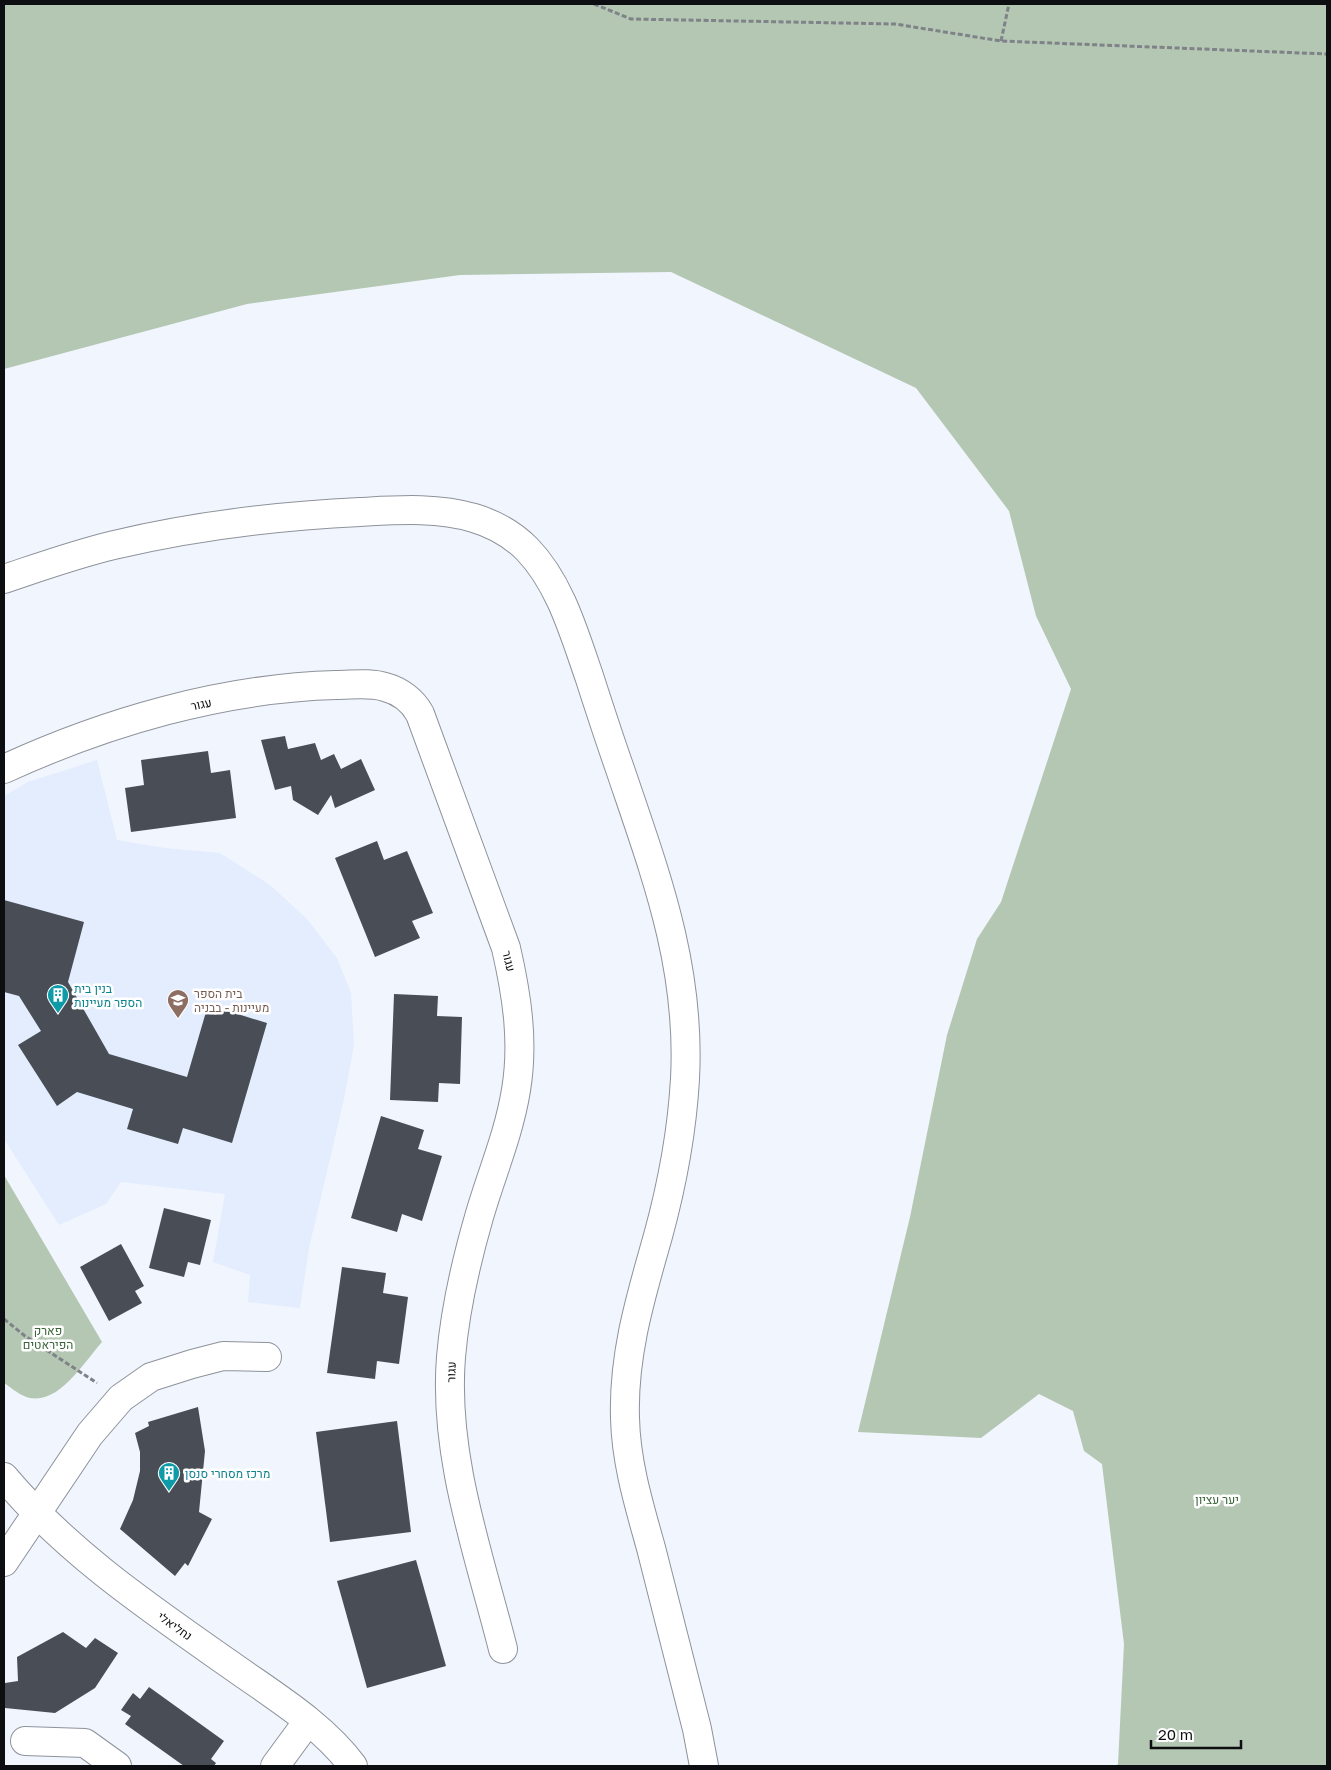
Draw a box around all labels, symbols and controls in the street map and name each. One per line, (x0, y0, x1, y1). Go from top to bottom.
street label: עגור (189, 694, 213, 714)
street label: עגור (499, 949, 519, 973)
place label: בנין בית הספר מעיינות (74, 981, 142, 1010)
building icon: בנין בית הספר מעיינות (46, 983, 70, 1014)
place label: בית הספר מעיינות - בבניה (194, 986, 269, 1015)
school or university icon: בית הספר מעיינות - בבניה (166, 988, 190, 1019)
park label: פארק הפיראטים (23, 1323, 73, 1352)
street label: עגור (443, 1361, 459, 1383)
building icon: מרכז מסחרי סנסן (157, 1461, 181, 1492)
place label: מרכז מסחרי סנסן (185, 1466, 270, 1481)
park label: יער עציון (1195, 1492, 1239, 1507)
street label: נחליאלי (155, 1609, 195, 1643)
scale bar (1151, 1718, 1241, 1750)
text: 20 m (1158, 1725, 1193, 1743)

